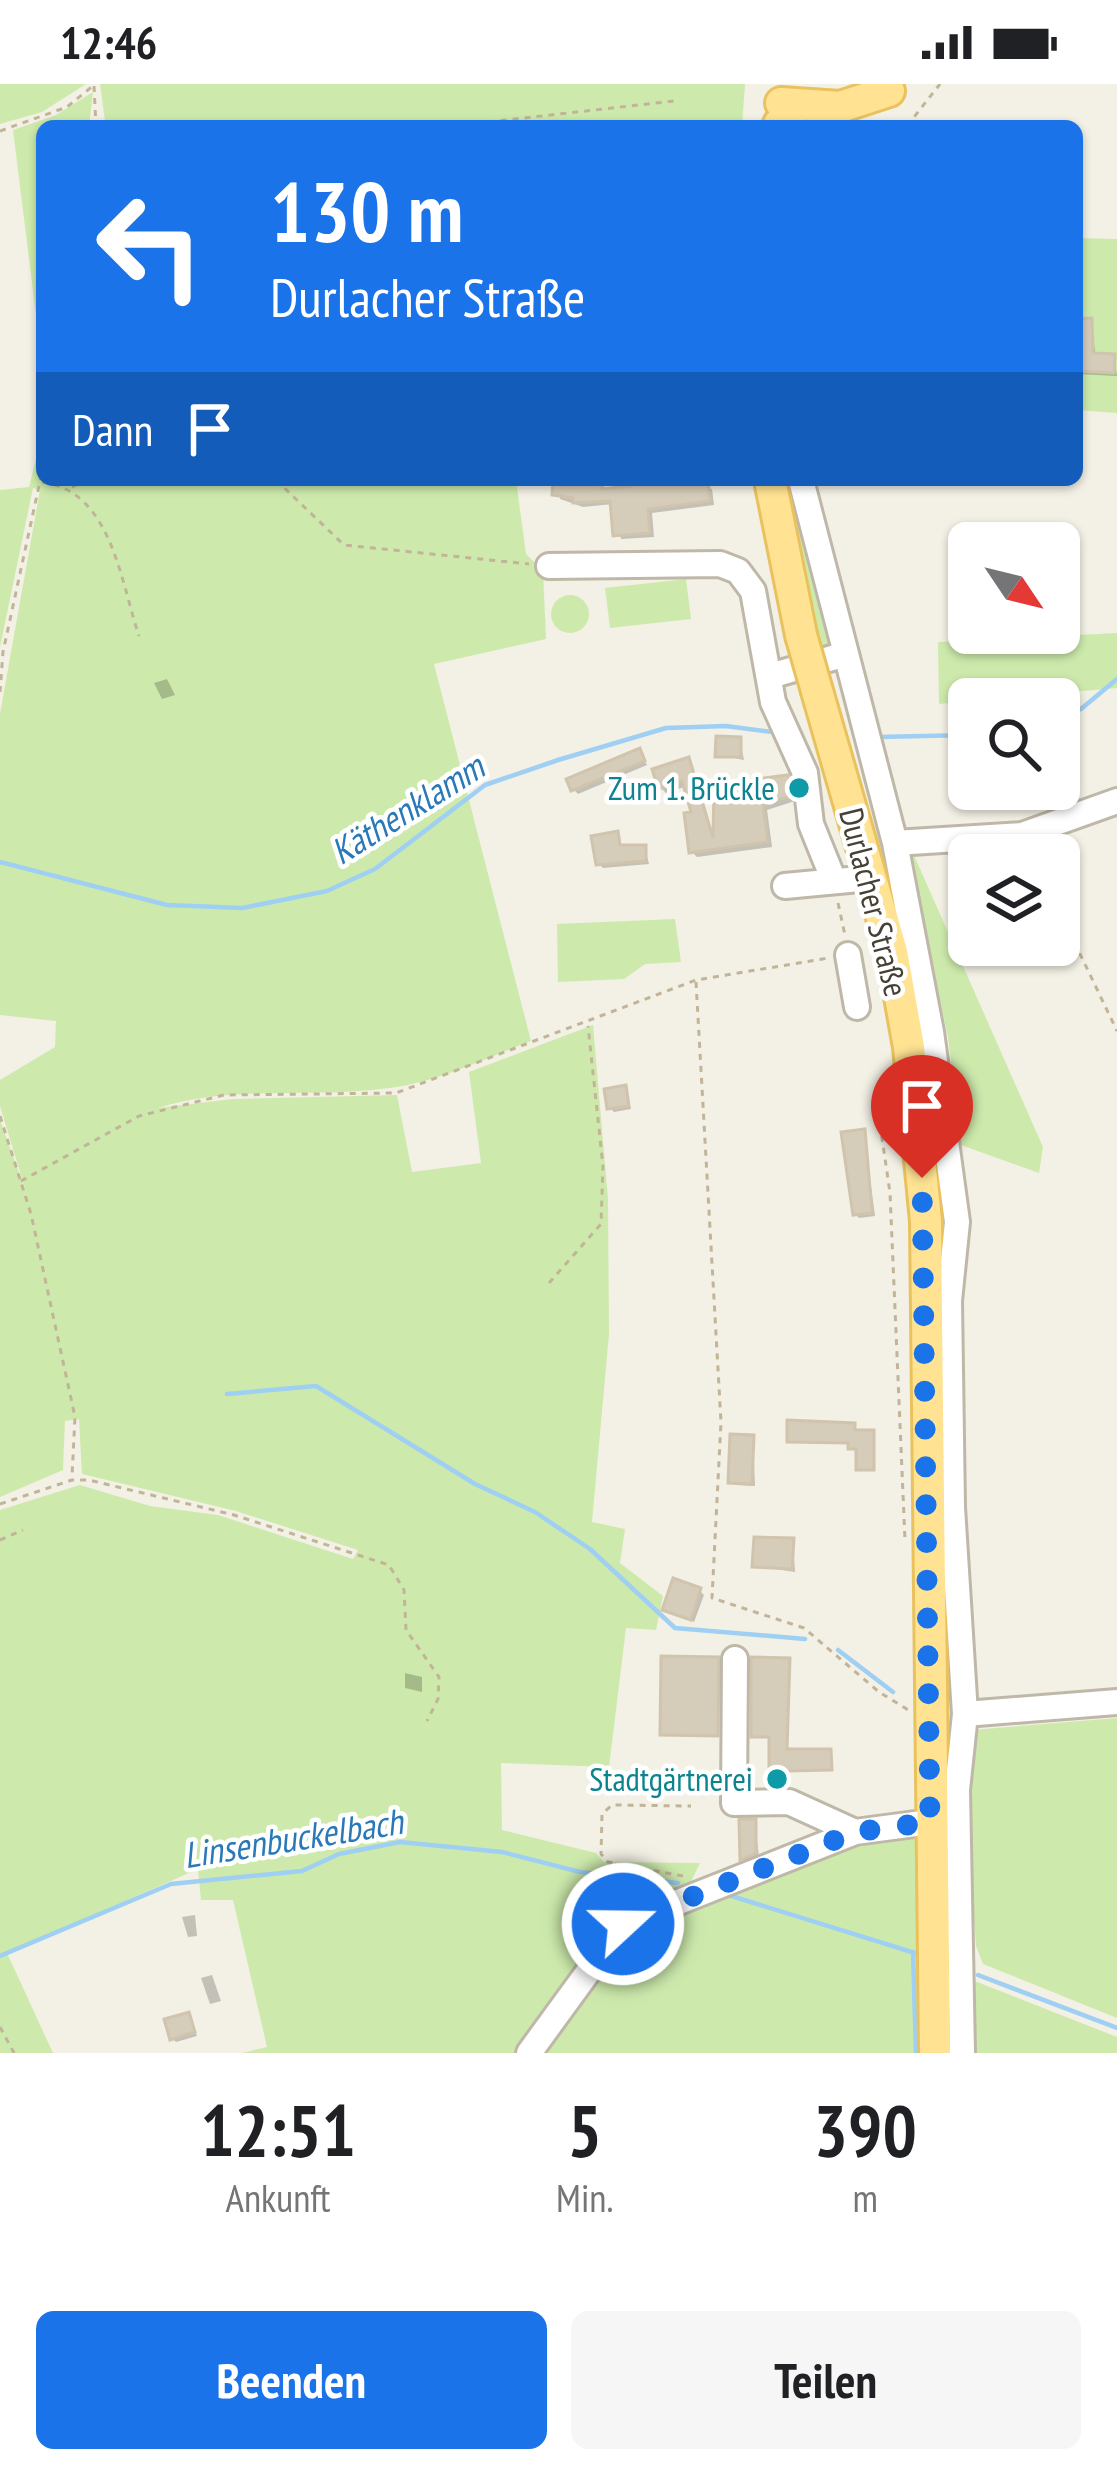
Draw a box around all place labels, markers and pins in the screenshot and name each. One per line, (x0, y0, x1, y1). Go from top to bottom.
place label: Zum 1. Brückle (608, 766, 775, 809)
marker: Zum 1. Brückle (786, 775, 812, 801)
pin (871, 1055, 973, 1178)
place label: Stadtgärtnerei (589, 1757, 753, 1800)
marker: Stadtgärtnerei (764, 1766, 790, 1792)

